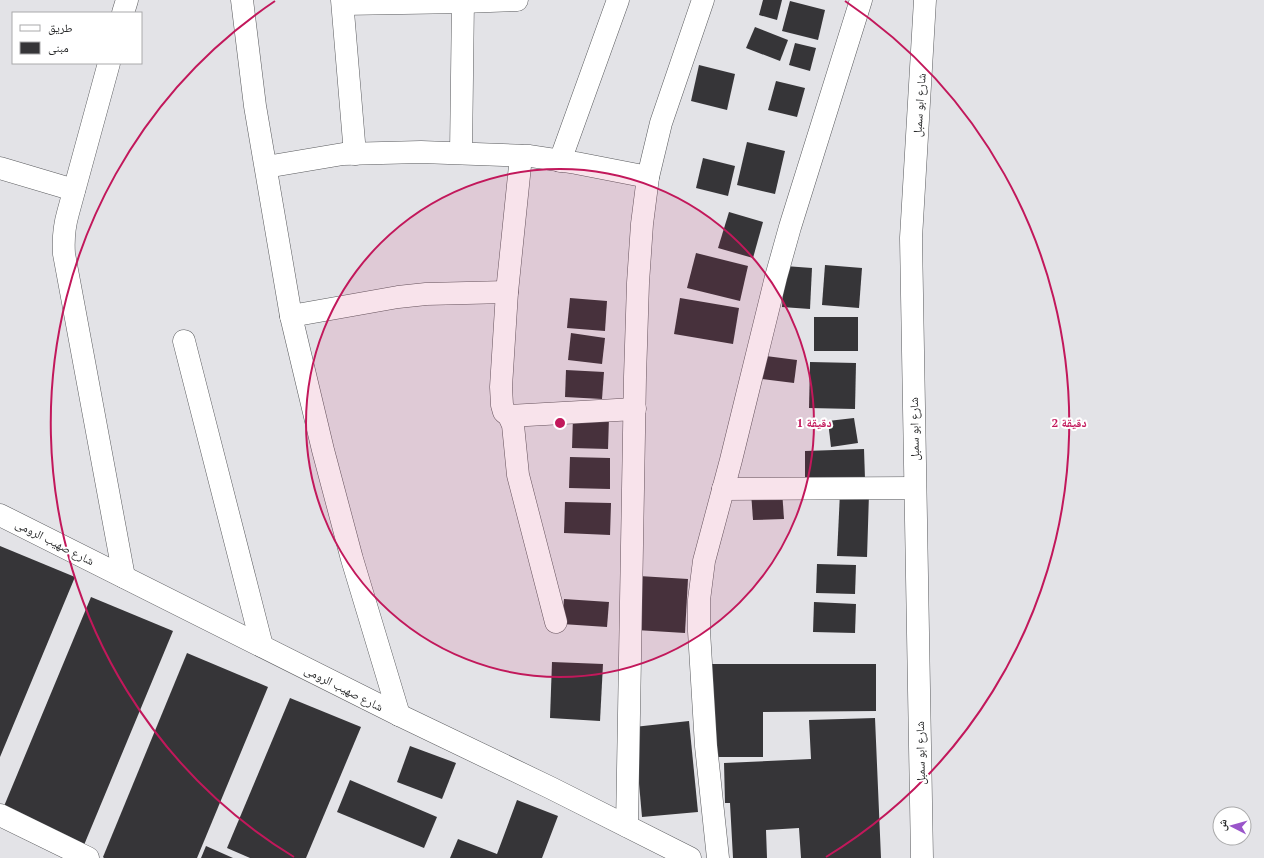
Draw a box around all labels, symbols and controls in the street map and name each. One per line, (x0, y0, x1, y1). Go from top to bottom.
legend (12, 12, 142, 64)
text: طريق (48, 20, 73, 35)
text: مبنى (48, 40, 69, 55)
street label: شارع ابو سمبل (909, 73, 930, 137)
street label: شارع ابو سمبل (906, 397, 923, 461)
text: 1 دقيقة (796, 415, 832, 430)
text: 2 دقيقة (1051, 415, 1087, 430)
centre of rings (553, 416, 567, 430)
street label: شارع صهيب الرومى (13, 516, 97, 569)
street label: شارع صهيب الرومى (302, 662, 386, 715)
street label: شارع ابو سمبل (912, 721, 929, 785)
north arrow (1212, 806, 1252, 846)
text: ش (1214, 818, 1231, 832)

